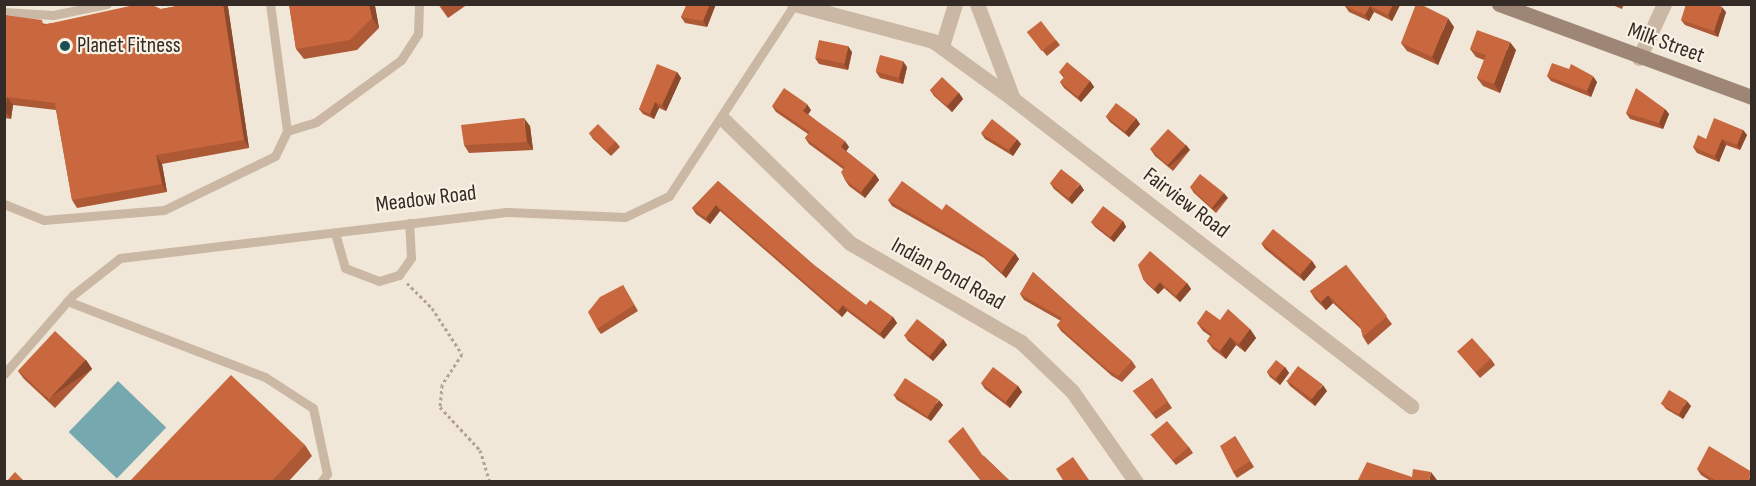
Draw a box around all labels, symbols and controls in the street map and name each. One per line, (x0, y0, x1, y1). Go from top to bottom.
street label: Milk Street (1624, 17, 1708, 69)
place label: Planet Fitness (77, 33, 181, 59)
marker: Planet Fitness (58, 39, 72, 53)
street label: Fairview Road (1138, 162, 1234, 244)
street label: Meadow Road (374, 180, 478, 218)
street label: Indian Pond Road (887, 232, 1009, 316)

